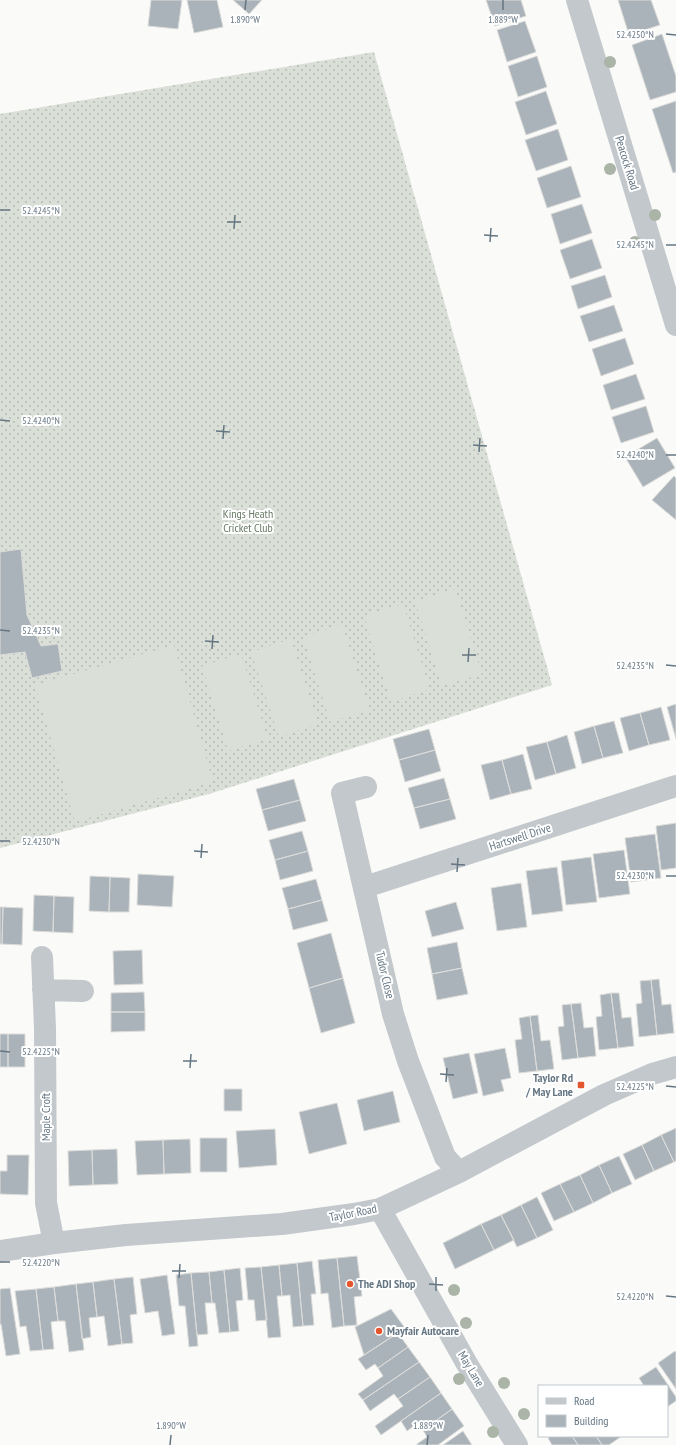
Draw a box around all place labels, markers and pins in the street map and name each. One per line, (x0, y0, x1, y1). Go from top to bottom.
place label: Taylor Rd / May Lane (525, 1070, 573, 1099)
marker: Taylor Rd / May Lane (576, 1080, 586, 1090)
place label: The ADI Shop (358, 1276, 416, 1291)
marker: The ADI Shop (345, 1279, 355, 1289)
place label: Mayfair Autocare (387, 1323, 459, 1338)
marker: Mayfair Autocare (374, 1326, 384, 1336)

